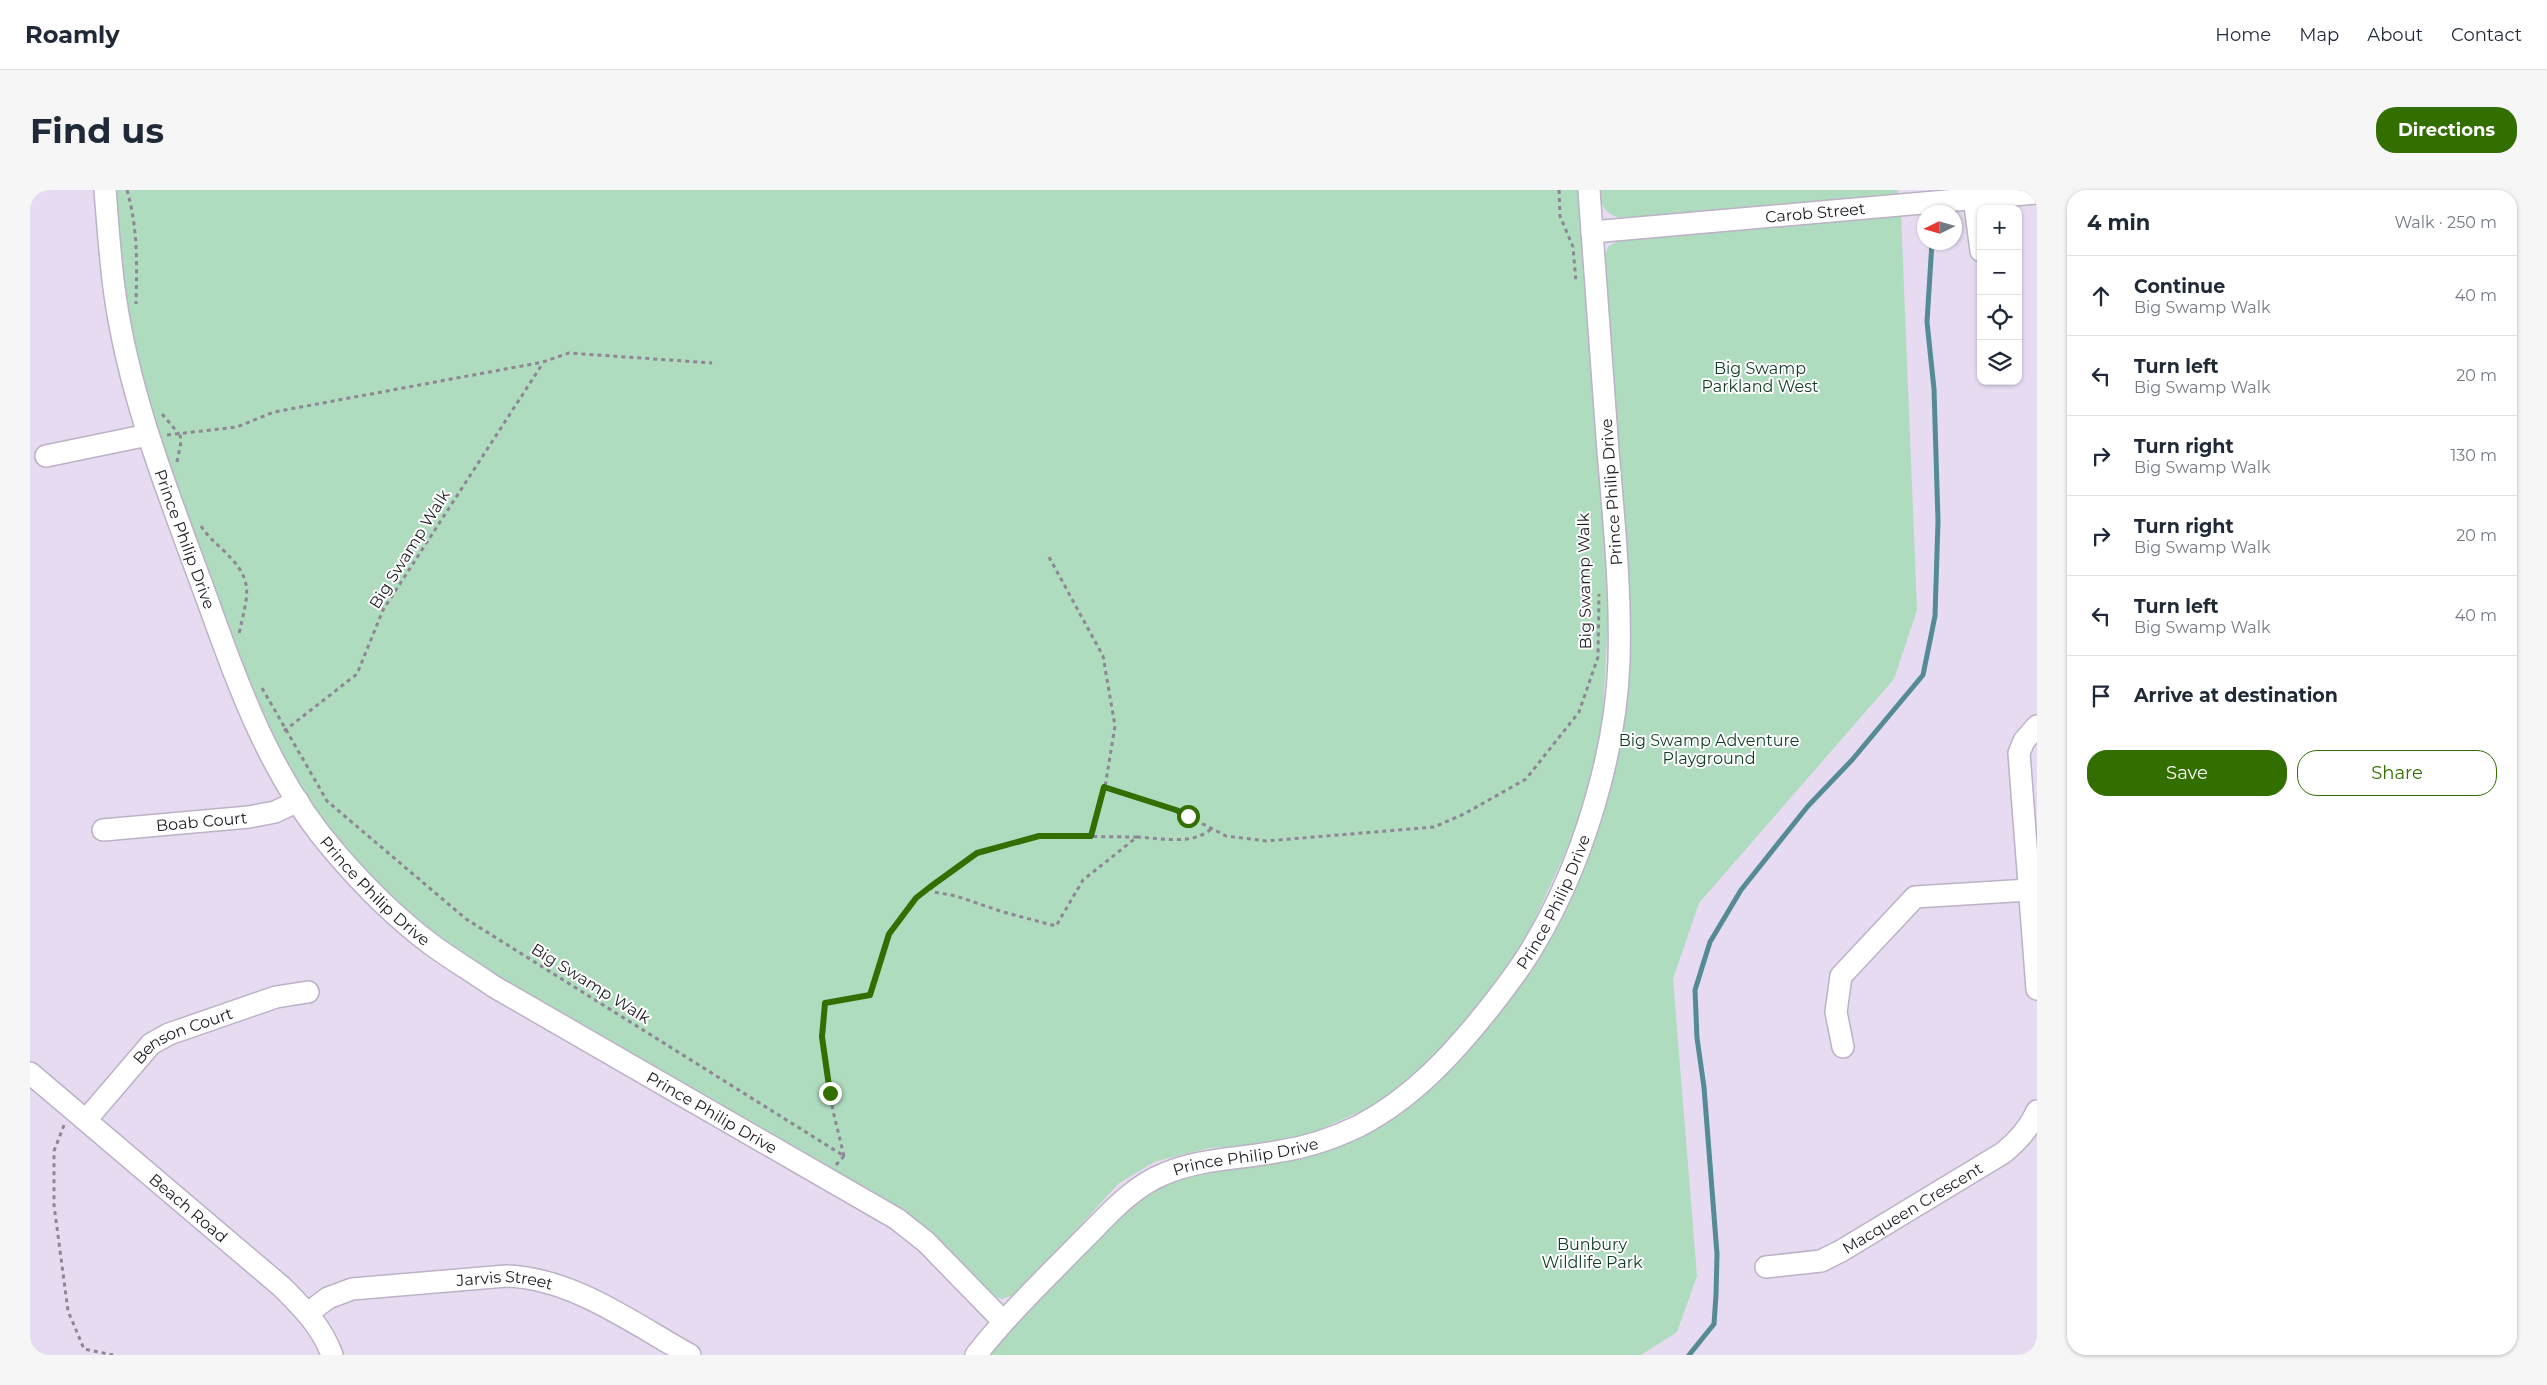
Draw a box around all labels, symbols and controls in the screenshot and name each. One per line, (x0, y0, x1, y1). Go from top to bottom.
text: Roamly (25, 20, 120, 49)
text: Home (2215, 24, 2271, 46)
text: Map (2299, 24, 2339, 46)
text: About (2367, 24, 2423, 46)
text: Contact (2451, 24, 2522, 46)
button: Directions (2376, 107, 2517, 153)
text: Find us (30, 109, 164, 152)
street label: Carob Street (1764, 199, 1867, 227)
north arrow (1917, 205, 1962, 250)
map controls (1977, 205, 2022, 385)
button: + (1977, 205, 2022, 250)
text: 4 min (2087, 210, 2150, 235)
text: Walk · 250 m (2394, 213, 2497, 232)
button: − (1977, 250, 2022, 295)
text: Continue (2134, 275, 2225, 298)
icon: ahead (2087, 282, 2115, 310)
text: 40 m (2455, 286, 2497, 305)
button: locate (1977, 295, 2022, 340)
text: Big Swamp Walk (2134, 298, 2271, 317)
button: layers (1977, 340, 2022, 385)
text: Turn left (2134, 355, 2219, 378)
park label: Big Swamp Parkland West (1701, 359, 1819, 396)
icon: left (2087, 362, 2115, 390)
text: 20 m (2456, 366, 2497, 385)
text: Big Swamp Walk (2134, 378, 2271, 397)
street label: Prince Philip Drive (1597, 418, 1626, 566)
text: Turn right (2134, 435, 2234, 458)
icon: right (2087, 442, 2115, 470)
text: 130 m (2450, 446, 2497, 465)
text: Big Swamp Walk (2134, 458, 2271, 477)
street label: Prince Philip Drive (150, 467, 219, 612)
street label: Big Swamp Walk (365, 486, 454, 612)
street label: Big Swamp Walk (1574, 512, 1595, 649)
text: Turn right (2134, 515, 2234, 538)
icon: right (2087, 522, 2115, 550)
text: 20 m (2456, 526, 2497, 545)
text: Big Swamp Walk (2134, 538, 2271, 557)
text: Turn left (2134, 595, 2219, 618)
icon: left (2087, 602, 2115, 630)
text: 40 m (2455, 606, 2497, 625)
text: Big Swamp Walk (2134, 618, 2271, 637)
icon: arrive (2087, 682, 2115, 710)
text: Arrive at destination (2134, 684, 2338, 707)
park label: Big Swamp Adventure Playground (1619, 731, 1799, 768)
button: Save (2087, 750, 2287, 796)
button: Share (2297, 750, 2497, 796)
route start (1177, 805, 1200, 828)
street label: Boab Court (155, 808, 249, 835)
street label: Prince Philip Drive (1512, 832, 1594, 973)
street label: Prince Philip Drive (316, 833, 434, 950)
street label: Big Swamp Walk (528, 939, 654, 1028)
street label: Benson Court (129, 1004, 236, 1068)
street label: Prince Philip Drive (643, 1068, 780, 1158)
route end (819, 1082, 842, 1105)
street label: Prince Philip Drive (1170, 1134, 1321, 1180)
street label: Macqueen Crescent (1839, 1158, 1987, 1258)
street label: Beach Road (145, 1169, 231, 1247)
park label: Bunbury Wildlife Park (1541, 1235, 1643, 1272)
street label: Jarvis Street (454, 1267, 556, 1294)

